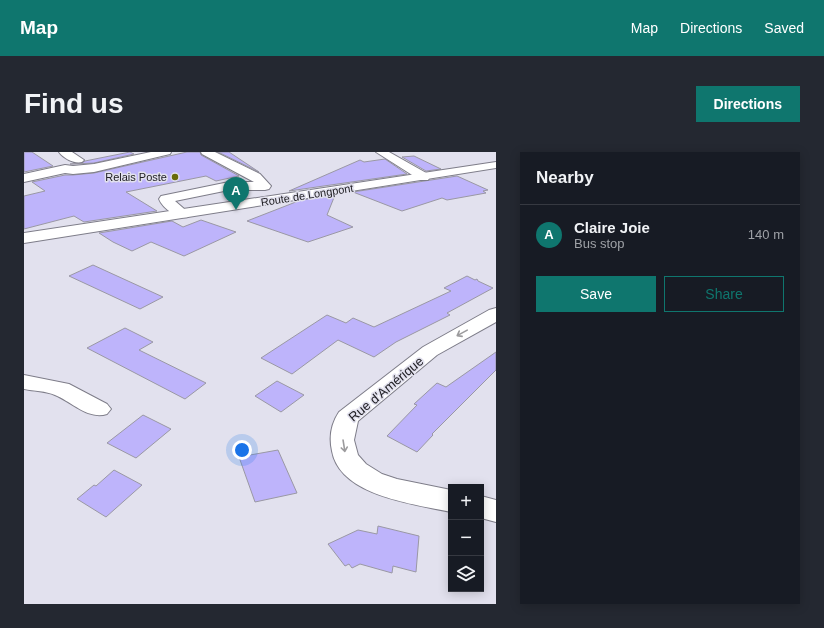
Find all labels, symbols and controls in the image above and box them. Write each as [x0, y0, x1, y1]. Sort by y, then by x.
text: Map [20, 17, 58, 38]
text: Map [631, 20, 658, 36]
text: Directions [680, 20, 742, 36]
text: Saved [764, 20, 804, 36]
button: Directions [696, 86, 800, 122]
text: Find us [24, 88, 124, 119]
text: Nearby [536, 168, 594, 187]
place label: Relais Poste [105, 171, 167, 183]
marker: Relais Poste [170, 172, 180, 182]
pin: A [223, 177, 249, 210]
street label: Route de Longpont [260, 182, 354, 208]
text: Claire Joie [574, 219, 650, 236]
text: A [544, 227, 554, 242]
text: 140 m [748, 227, 784, 242]
text: Bus stop [574, 236, 625, 251]
button: Save [536, 276, 656, 312]
button: Share [664, 276, 784, 312]
one-way arrow [456, 330, 468, 338]
street label: Rue d'Amérique [346, 353, 426, 425]
one-way arrow [340, 439, 348, 452]
your location [232, 440, 252, 460]
map controls [448, 484, 484, 592]
button: + [448, 484, 484, 520]
button: − [448, 520, 484, 556]
button: layers [448, 556, 484, 592]

